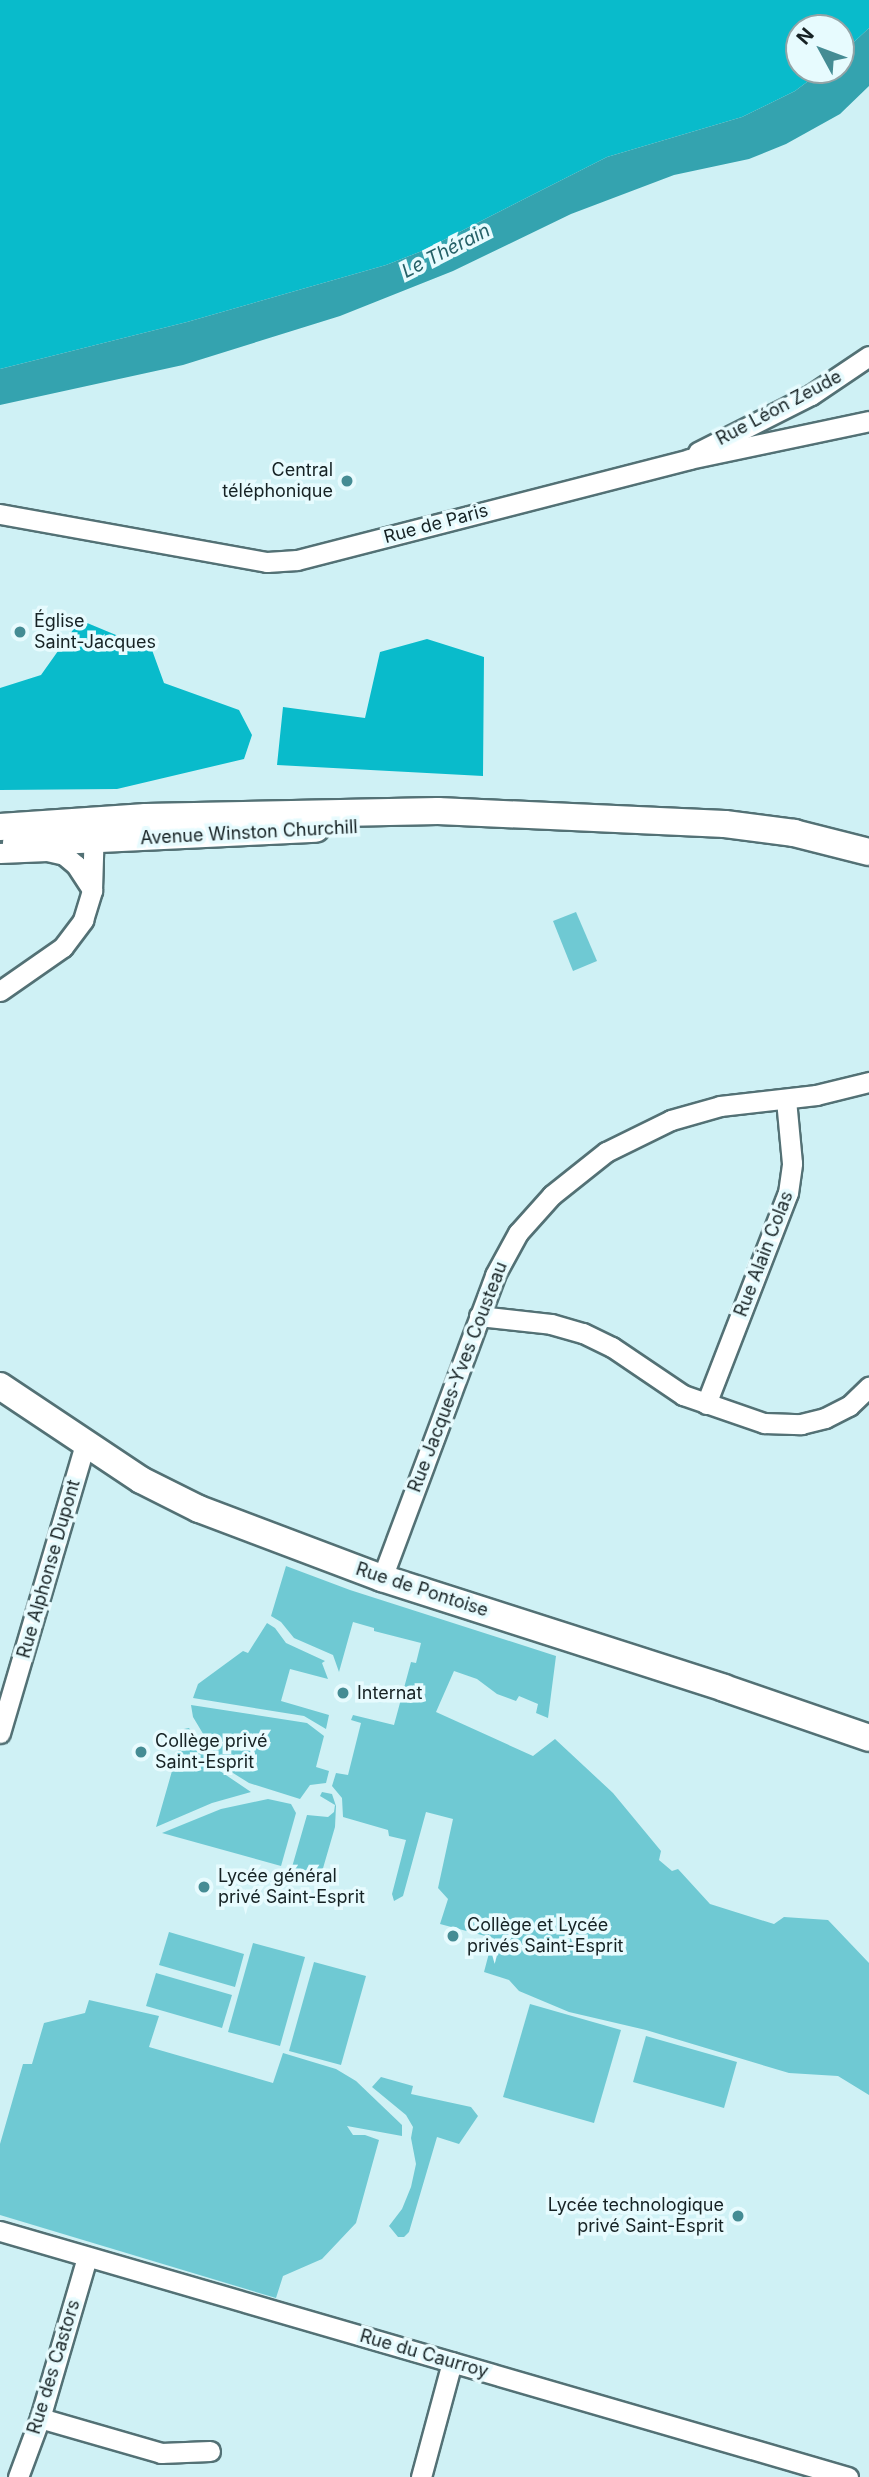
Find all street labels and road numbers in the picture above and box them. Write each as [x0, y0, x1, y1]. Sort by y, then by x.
street label: Rue Léon Zeude [713, 366, 845, 450]
street label: Rue de Paris [382, 500, 490, 548]
street label: Avenue Winston Churchill [140, 817, 358, 849]
street label: Rue Alain Colas [730, 1188, 798, 1320]
street label: Rue Jacques-Yves Cousteau [404, 1259, 512, 1495]
street label: Rue Alphonse Dupont [13, 1477, 85, 1661]
street label: Rue de Pontoise [353, 1558, 491, 1622]
street label: Rue des Castors [23, 2297, 85, 2437]
street label: Rue du Caurroy [357, 2325, 491, 2383]

